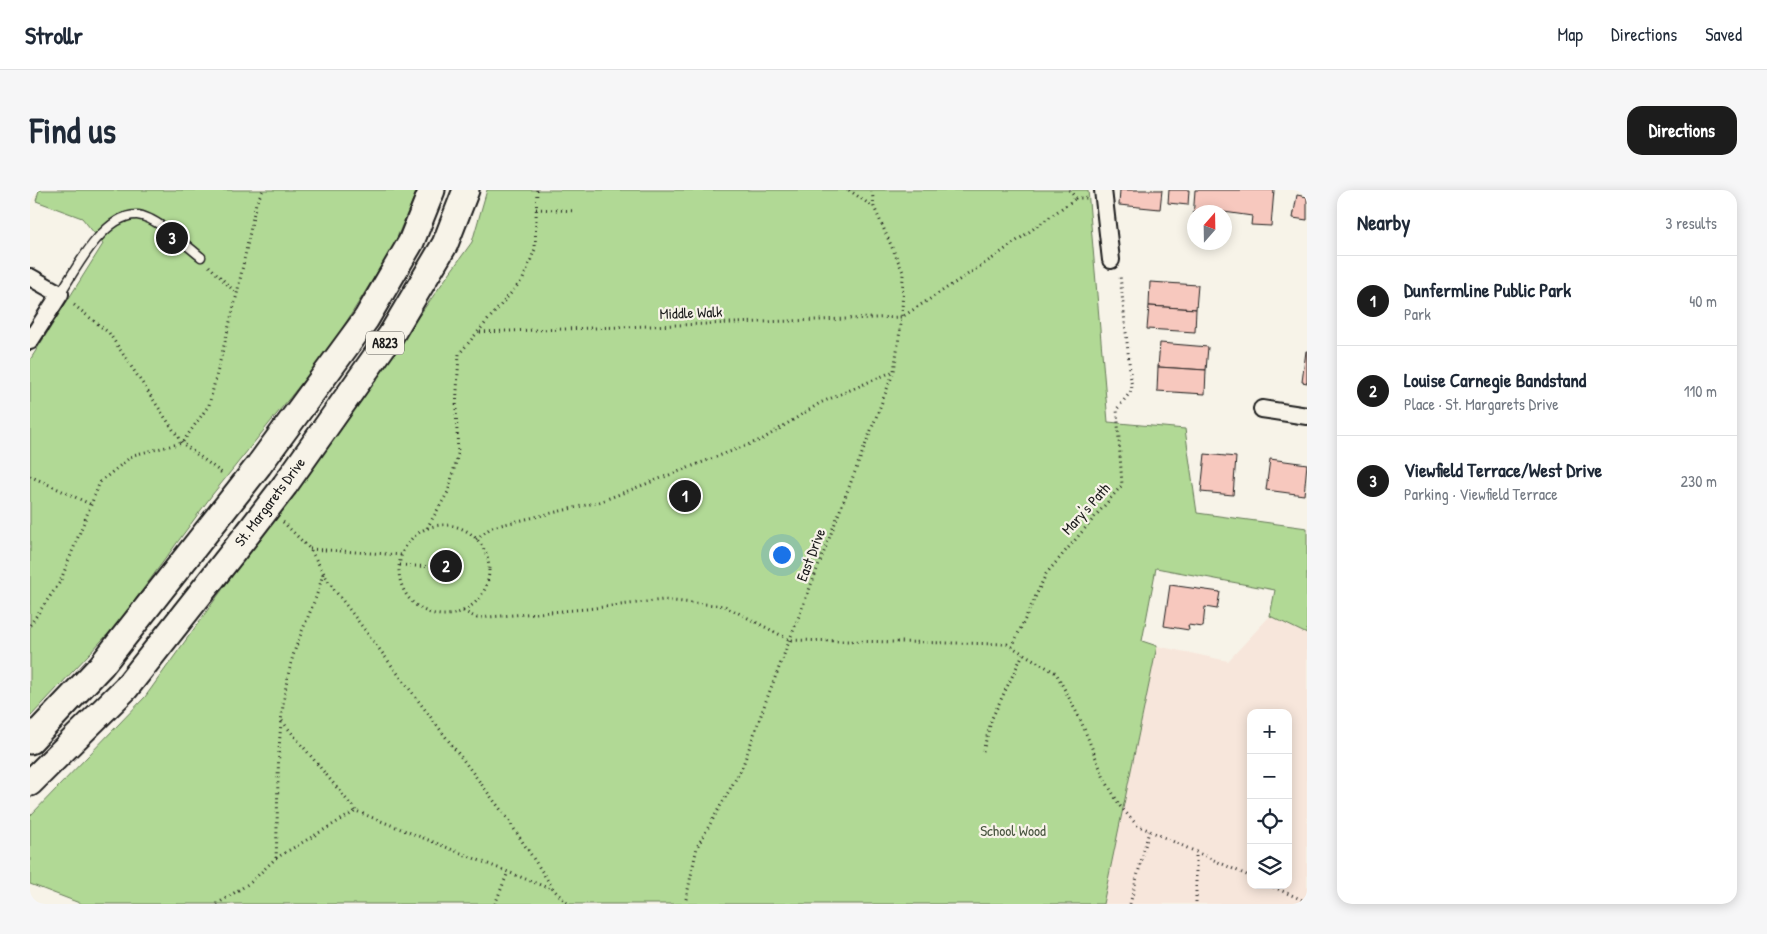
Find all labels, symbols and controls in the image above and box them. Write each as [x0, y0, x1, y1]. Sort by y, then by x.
text: Strollr [25, 19, 83, 51]
text: Map [1558, 22, 1583, 47]
text: Directions [1611, 22, 1677, 47]
text: Saved [1705, 22, 1742, 47]
button: Directions [1627, 106, 1737, 155]
text: Find us [30, 107, 116, 154]
north arrow [1187, 205, 1232, 250]
text: Nearby [1357, 208, 1410, 237]
text: 3 results [1665, 212, 1717, 234]
pin: 3 [156, 219, 188, 257]
text: Dunfermline Public Park [1404, 277, 1571, 303]
text: 1 [1370, 290, 1376, 312]
text: 40 m [1689, 290, 1717, 312]
street label: Middle Walk [659, 301, 723, 324]
text: Park [1404, 303, 1431, 325]
road number: A823 [366, 332, 404, 354]
text: Louise Carnegie Bandstand [1404, 367, 1586, 393]
text: 2 [1369, 380, 1377, 402]
text: 110 m [1684, 380, 1717, 402]
text: Place · St. Margarets Drive [1404, 393, 1559, 415]
street label: St. Margarets Drive [229, 453, 310, 550]
text: Viewfield Terrace/West Drive [1404, 457, 1602, 483]
text: 3 [1369, 470, 1377, 492]
text: 230 m [1681, 470, 1717, 492]
pin: 1 [669, 477, 701, 515]
street label: Mary's Path [1057, 478, 1115, 539]
text: Parking · Viewfield Terrace [1404, 483, 1558, 505]
street label: East Drive [791, 525, 830, 584]
your location [769, 542, 795, 568]
pin: 2 [430, 547, 462, 585]
map controls [1247, 709, 1292, 889]
button: + [1247, 709, 1292, 754]
button: − [1247, 754, 1292, 799]
button: locate [1247, 799, 1292, 844]
park label: School Wood [980, 820, 1046, 841]
button: layers [1247, 844, 1292, 889]

